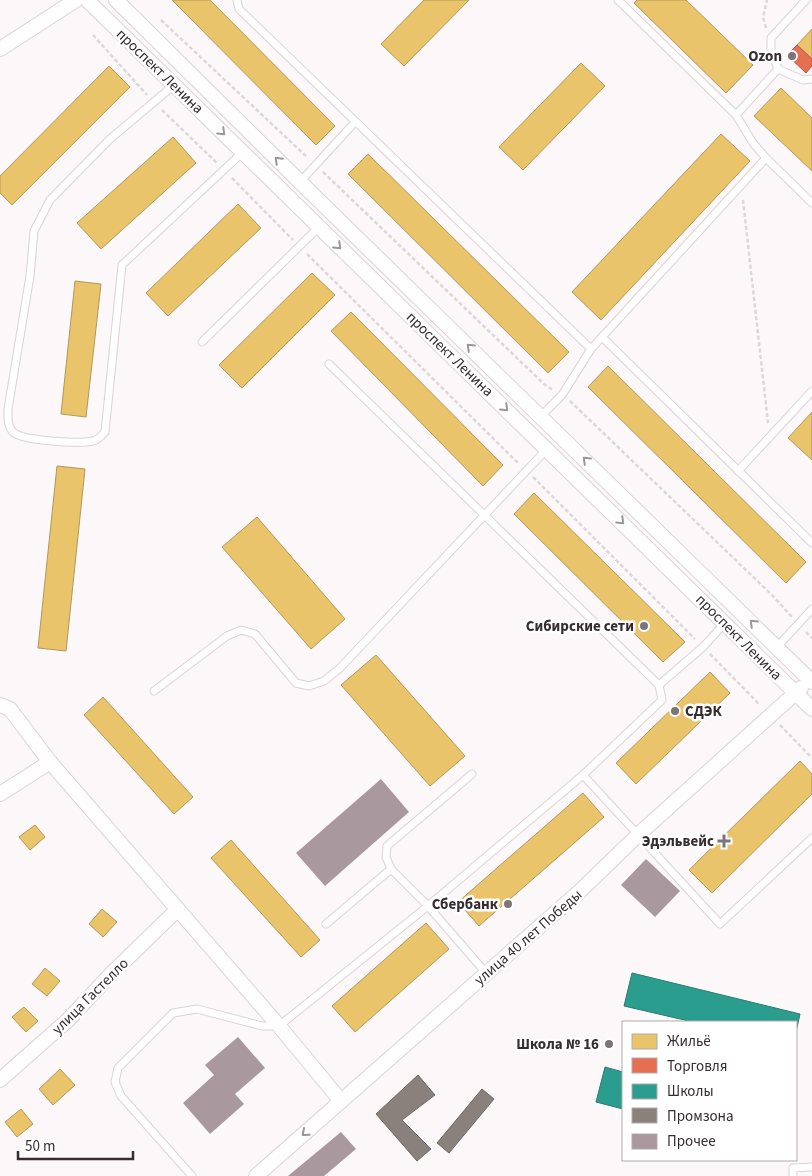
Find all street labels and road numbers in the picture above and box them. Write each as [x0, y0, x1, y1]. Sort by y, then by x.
street label: проспект Ленина [111, 24, 208, 119]
street label: проспект Ленина [401, 307, 498, 402]
street label: проспект Ленина [691, 590, 786, 685]
street label: улица 40 лет Победы [470, 885, 587, 990]
street label: улица Гастелло [47, 953, 133, 1039]

